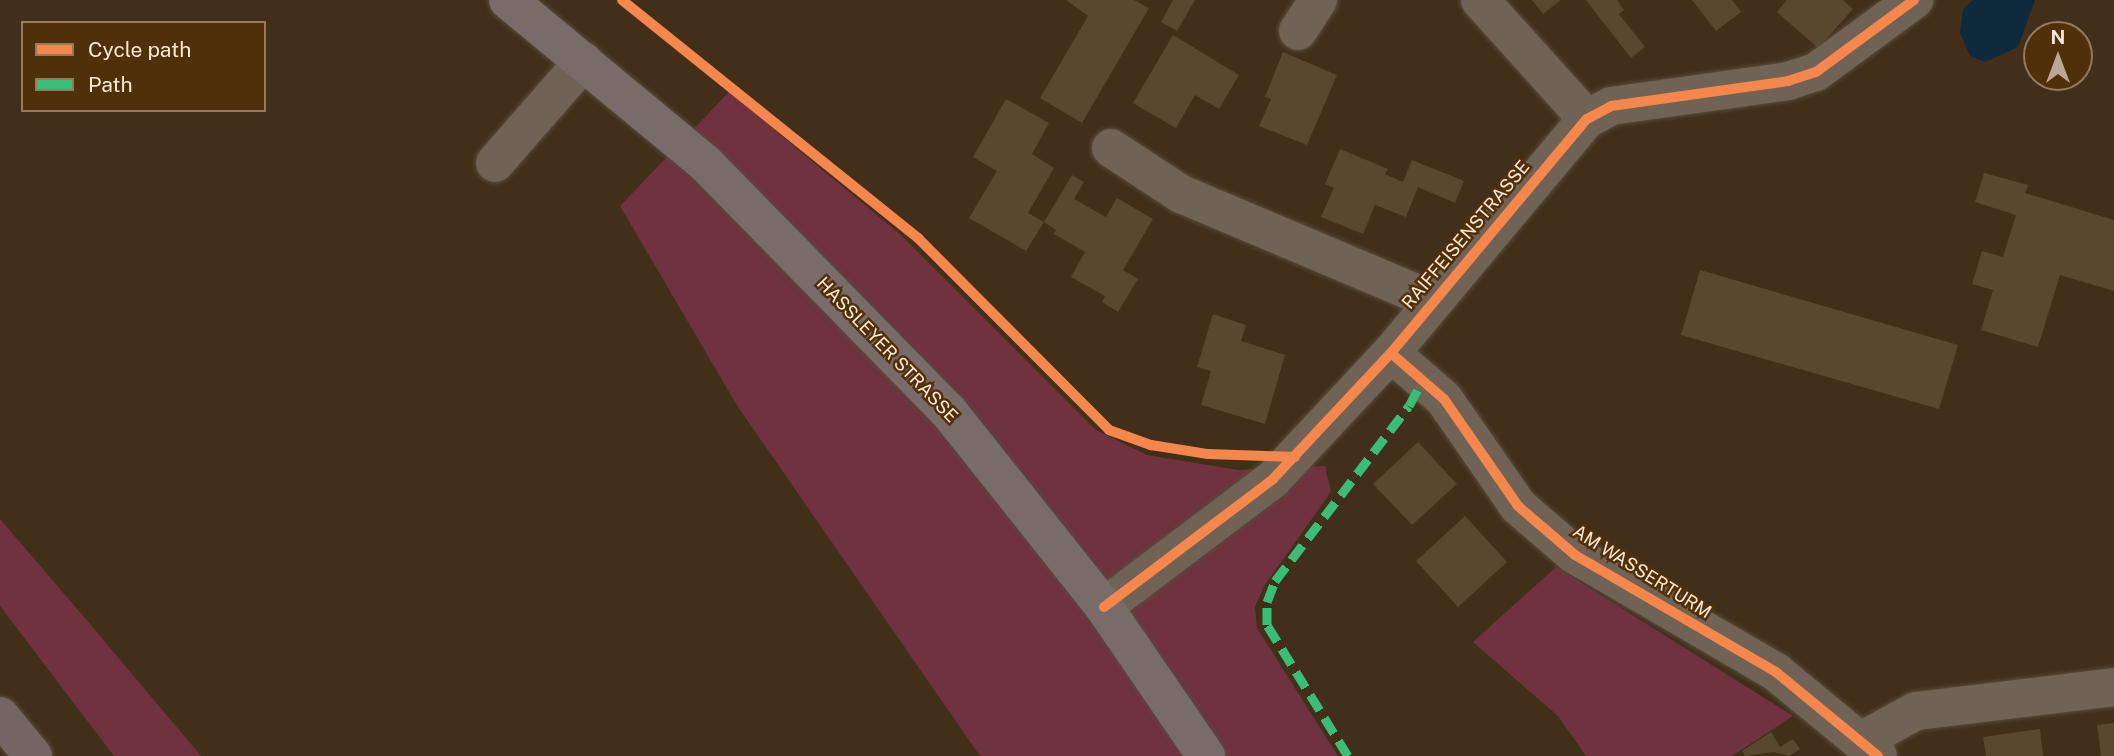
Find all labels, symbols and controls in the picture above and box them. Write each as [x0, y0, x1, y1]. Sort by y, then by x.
legend [21, 21, 266, 112]
north arrow [2023, 21, 2093, 91]
text: N [2051, 26, 2065, 48]
text: Cycle path [88, 37, 191, 62]
text: Path [88, 72, 133, 97]
street label: RAIFFEISENSTRASSE [1398, 156, 1534, 314]
street label: HASSLEYER STRASSE [812, 273, 962, 427]
street label: AM WASSERTURM [1569, 521, 1715, 623]

